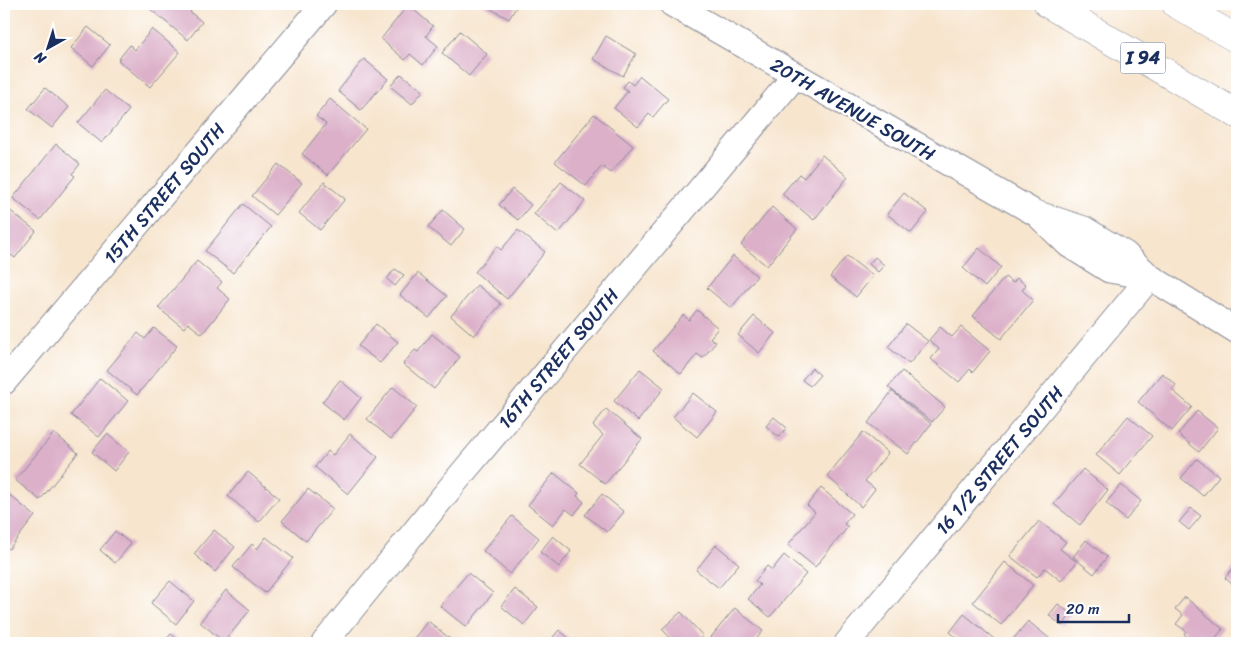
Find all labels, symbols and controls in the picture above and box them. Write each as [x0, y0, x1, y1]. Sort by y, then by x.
north arrow [22, 22, 72, 72]
road number: I 94 [1120, 42, 1166, 74]
text: N [28, 45, 53, 71]
street label: 20TH AVENUE SOUTH [764, 49, 942, 171]
street label: 15TH STREET SOUTH [95, 115, 234, 272]
street label: 16TH STREET SOUTH [489, 280, 628, 436]
street label: 16 1/2 STREET SOUTH [927, 378, 1072, 543]
scale bar [1058, 592, 1130, 624]
text: 20 m [1066, 596, 1100, 622]

